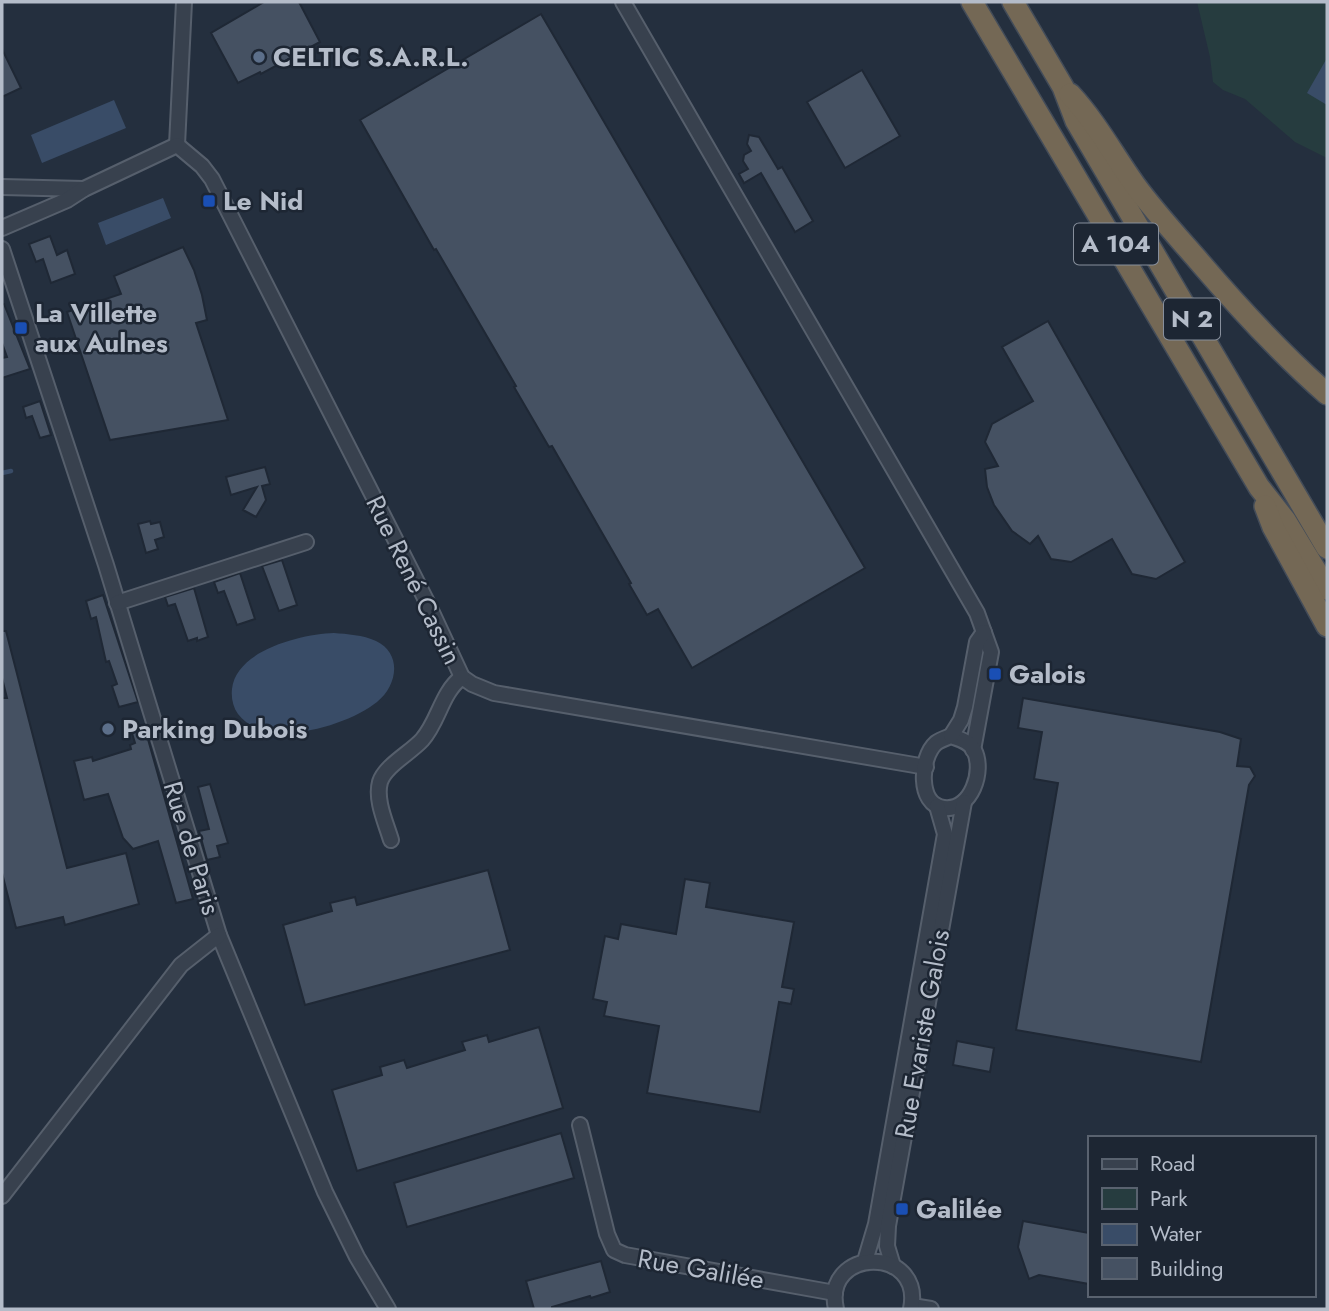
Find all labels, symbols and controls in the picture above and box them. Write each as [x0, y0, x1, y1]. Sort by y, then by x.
place label: CELTIC S.A.R.L. [273, 38, 469, 76]
marker: CELTIC S.A.R.L. [251, 49, 267, 65]
place label: Le Nid [223, 182, 303, 220]
marker: Le Nid [201, 193, 217, 209]
road number: A 104 [1074, 224, 1158, 264]
place label: La Villette aux Aulnes [35, 294, 168, 362]
road number: N 2 [1164, 298, 1220, 340]
marker: La Villette aux Aulnes [13, 320, 29, 336]
street label: Rue René Cassin [357, 489, 471, 671]
place label: Galois [1009, 655, 1086, 693]
marker: Galois [987, 666, 1003, 682]
place label: Parking Dubois [122, 710, 307, 748]
marker: Parking Dubois [100, 721, 116, 737]
street label: Rue de Paris [154, 777, 230, 919]
street label: Rue Evariste Galois [885, 927, 959, 1141]
legend [1088, 1136, 1315, 1297]
text: Road [1150, 1149, 1195, 1179]
text: Park [1150, 1184, 1188, 1214]
place label: Galilée [916, 1190, 1002, 1228]
marker: Galilée [894, 1201, 910, 1217]
text: Water [1150, 1219, 1203, 1249]
street label: Rue Galilée [635, 1239, 767, 1299]
text: Building [1150, 1254, 1223, 1284]

